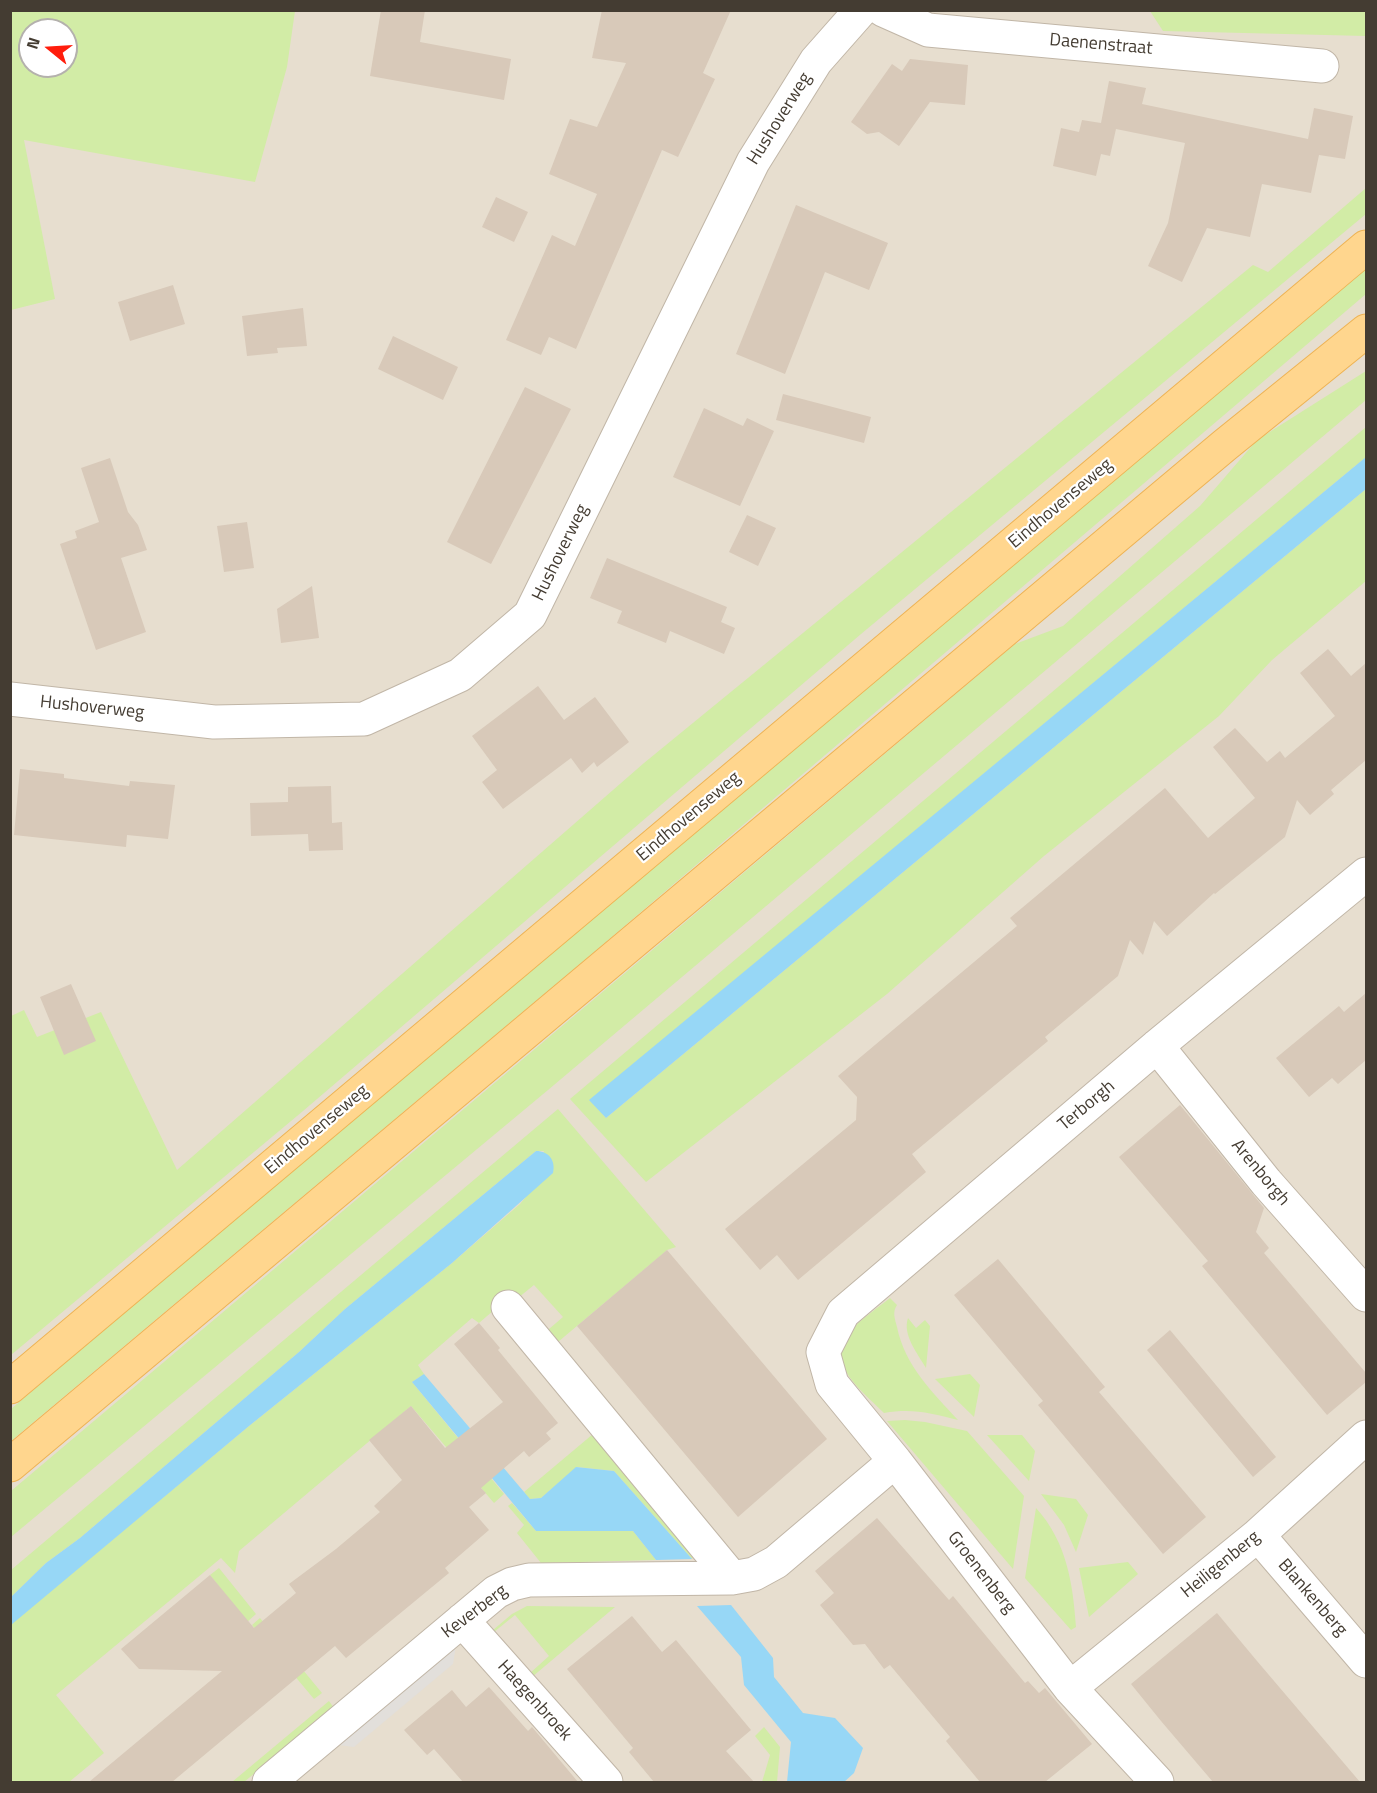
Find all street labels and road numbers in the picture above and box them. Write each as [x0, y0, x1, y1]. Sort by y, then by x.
street label: Daenenstraat [1049, 30, 1153, 60]
street label: Hushoverweg [743, 69, 817, 169]
street label: Eindhovenseweg [1005, 454, 1117, 554]
street label: Hushoverweg [528, 501, 594, 605]
street label: Hushoverweg [39, 692, 145, 724]
street label: Eindhovenseweg [633, 767, 745, 867]
street label: Terborgh [1054, 1076, 1120, 1136]
street label: Eindhovenseweg [261, 1080, 373, 1180]
street label: Arenborgh [1226, 1136, 1294, 1210]
street label: Heiligenberg [1177, 1527, 1265, 1603]
street label: Groenenberg [942, 1528, 1020, 1618]
street label: Blankenberg [1273, 1555, 1351, 1641]
street label: Keverberg [438, 1580, 512, 1644]
street label: Haegenbroek [492, 1656, 576, 1746]

